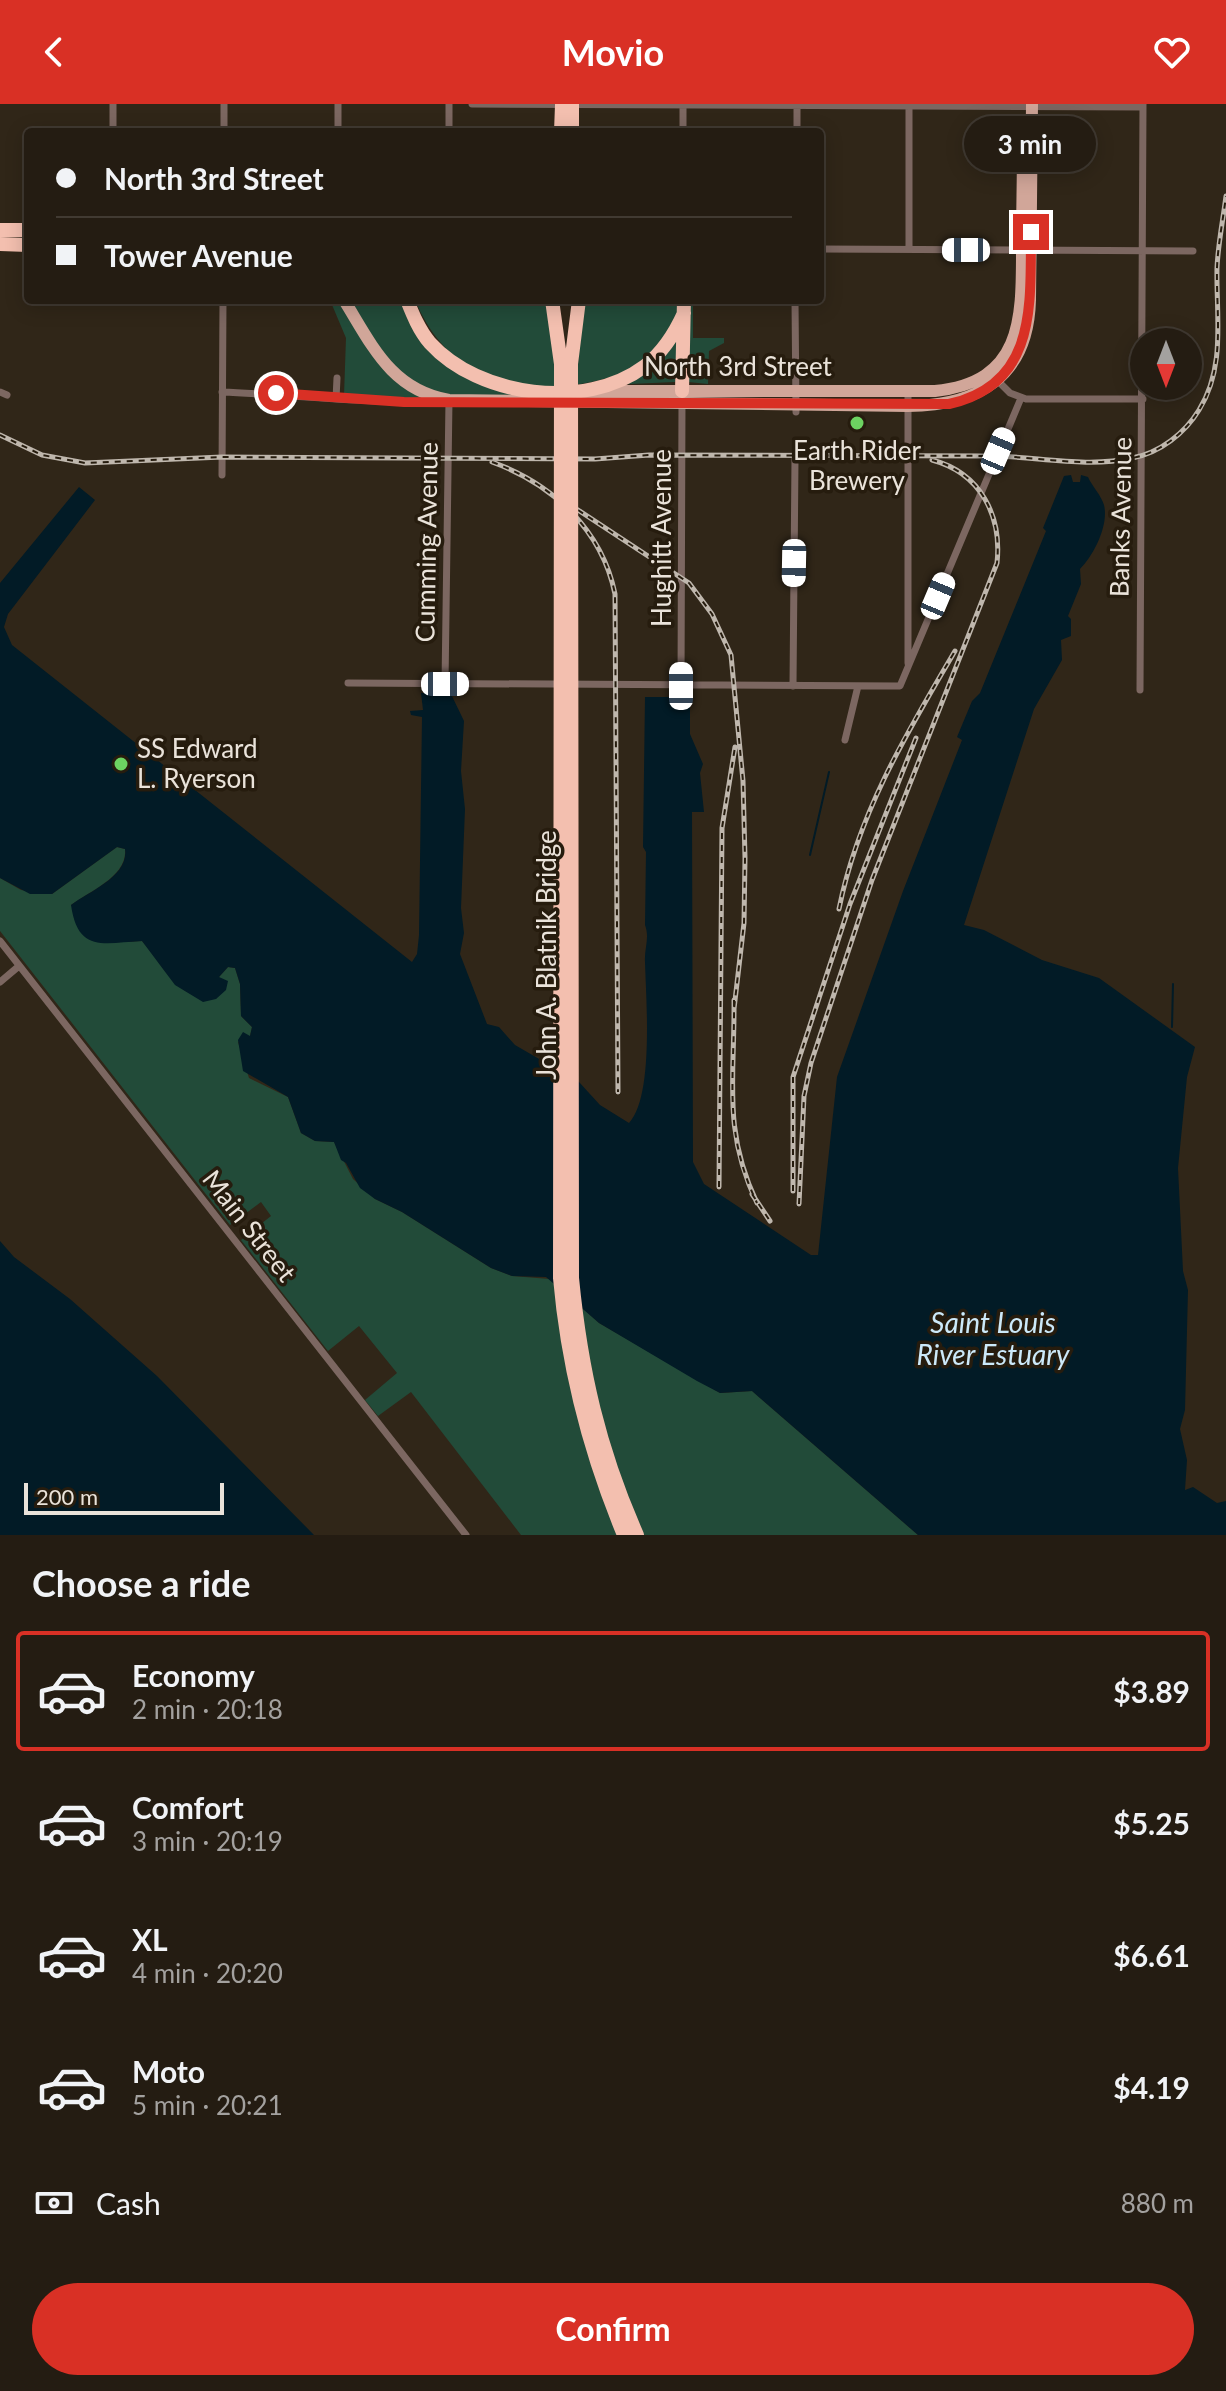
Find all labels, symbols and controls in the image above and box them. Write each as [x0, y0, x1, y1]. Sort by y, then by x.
icon: back [32, 30, 76, 74]
text: Movio [562, 30, 664, 74]
icon: heart [1150, 30, 1194, 74]
callout: 3 min [965, 116, 1097, 172]
text: 3 min [998, 128, 1062, 160]
text: North 3rd Street [104, 160, 324, 196]
route end [1013, 214, 1049, 250]
text: Tower Avenue [104, 237, 293, 273]
car [942, 238, 990, 262]
north arrow [1130, 328, 1202, 400]
map controls [1130, 328, 1202, 400]
street label: North 3rd Street [644, 350, 833, 382]
route start [258, 375, 294, 411]
marker: Earth Rider Brewery [848, 414, 866, 432]
car [978, 424, 1018, 478]
place label: Earth Rider Brewery [793, 434, 921, 496]
street label: Banks Avenue [1103, 437, 1137, 597]
street label: Cumming Avenue [408, 441, 444, 643]
street label: Hughitt Avenue [645, 449, 677, 627]
car [782, 539, 806, 587]
car [918, 569, 958, 623]
car [669, 662, 693, 710]
car [421, 672, 469, 696]
place label: SS Edward L. Ryerson [137, 732, 258, 794]
marker: SS Edward L. Ryerson [112, 755, 130, 773]
street label: John A. Blatnik Bridge [530, 830, 562, 1080]
street label: Main Street [196, 1163, 304, 1288]
water label: Saint Louis River Estuary [917, 1305, 1070, 1371]
scale bar [24, 1479, 224, 1515]
text: 200 m [36, 1483, 98, 1510]
text: Choose a ride [32, 1561, 251, 1605]
icon: car [36, 1655, 108, 1727]
text: Economy [132, 1657, 255, 1693]
text: $3.89 [1113, 1673, 1190, 1709]
text: 2 min · 20:18 [132, 1693, 283, 1725]
icon: car [36, 1787, 108, 1859]
text: Comfort [132, 1789, 244, 1825]
text: $5.25 [1113, 1805, 1190, 1841]
text: 3 min · 20:19 [132, 1825, 283, 1857]
icon: car [36, 1919, 108, 1991]
text: XL [132, 1921, 168, 1957]
text: $6.61 [1113, 1937, 1190, 1973]
text: 4 min · 20:20 [132, 1957, 283, 1989]
icon: car [36, 2051, 108, 2123]
text: Moto [132, 2053, 205, 2089]
text: $4.19 [1113, 2069, 1190, 2105]
text: 5 min · 20:21 [132, 2089, 283, 2121]
icon: cash [32, 2181, 76, 2225]
text: Cash [96, 2185, 161, 2221]
text: 880 m [1121, 2187, 1194, 2219]
button: Confirm [32, 2283, 1194, 2375]

